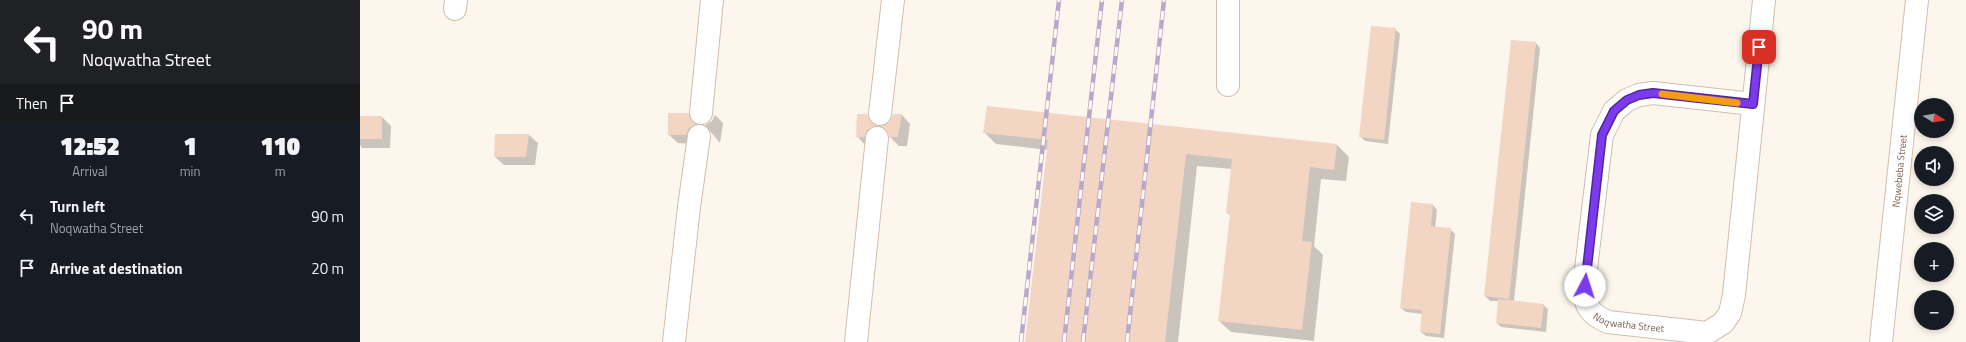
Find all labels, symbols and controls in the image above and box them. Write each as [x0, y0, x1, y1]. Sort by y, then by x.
text: 90 m [82, 7, 143, 50]
icon: left [16, 16, 68, 68]
pin [1742, 30, 1776, 64]
icon: arrive [1748, 36, 1770, 58]
text: Noqwatha Street [82, 46, 211, 73]
text: Then [16, 92, 48, 115]
icon: arrive [56, 92, 78, 114]
north arrow [1914, 98, 1954, 138]
map controls [1914, 98, 1954, 330]
text: 12:52 [60, 128, 120, 164]
text: 1 [183, 128, 197, 164]
text: 110 [260, 128, 300, 164]
street label: Nqwebeba Street [1888, 133, 1910, 208]
button: sound [1914, 146, 1954, 186]
text: Arrival [72, 161, 107, 181]
text: min [180, 161, 200, 181]
text: m [275, 161, 286, 181]
button: layers [1914, 194, 1954, 234]
text: Turn left [50, 195, 105, 218]
icon: left [16, 205, 38, 227]
text: 90 m [311, 205, 344, 228]
text: Noqwatha Street [50, 218, 143, 238]
button: + [1914, 242, 1954, 282]
icon: arrive [16, 257, 38, 279]
text: Arrive at destination [50, 257, 183, 280]
text: 20 m [311, 257, 344, 280]
position arrow [1564, 265, 1606, 307]
button: − [1914, 290, 1954, 330]
street label: Noqwatha Street [1590, 308, 1665, 336]

